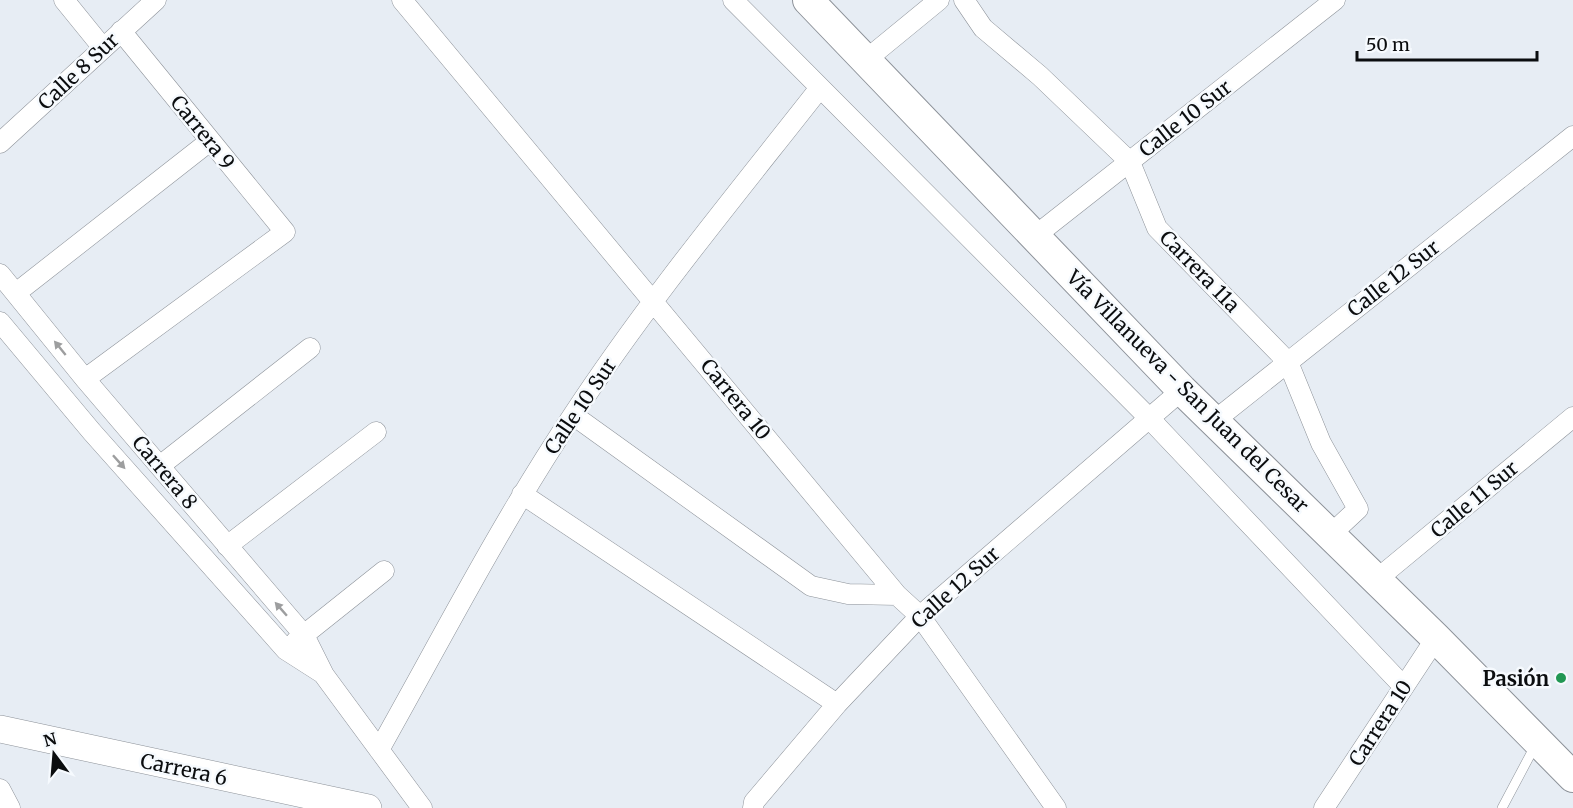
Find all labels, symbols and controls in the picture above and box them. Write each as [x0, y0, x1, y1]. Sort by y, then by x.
scale bar [1357, 24, 1537, 62]
street label: Calle 8 Sur [32, 27, 124, 115]
text: 50 m [1366, 33, 1410, 56]
street label: Calle 10 Sur [1134, 74, 1236, 162]
street label: Carrera 9 [165, 90, 241, 174]
street label: Carrera 11a [1155, 225, 1245, 317]
street label: Calle 12 Sur [1342, 234, 1444, 322]
street label: Vía Villanueva - San Juan del Cesar [1061, 264, 1314, 517]
one-way arrow [53, 340, 66, 356]
street label: Calle 10 Sur [539, 353, 621, 459]
street label: Carrera 10 [696, 353, 776, 445]
street label: Carrera 8 [127, 430, 203, 514]
one-way arrow [112, 455, 126, 470]
street label: Calle 11 Sur [1425, 455, 1523, 543]
street label: Calle 12 Sur [906, 541, 1004, 633]
one-way arrow [275, 602, 288, 617]
place label: Pasión [1483, 666, 1549, 691]
marker: Pasión [1554, 671, 1568, 685]
street label: Carrera 10 [1343, 675, 1417, 771]
north arrow [24, 724, 84, 784]
text: N [41, 728, 59, 751]
street label: Carrera 6 [138, 748, 230, 790]

